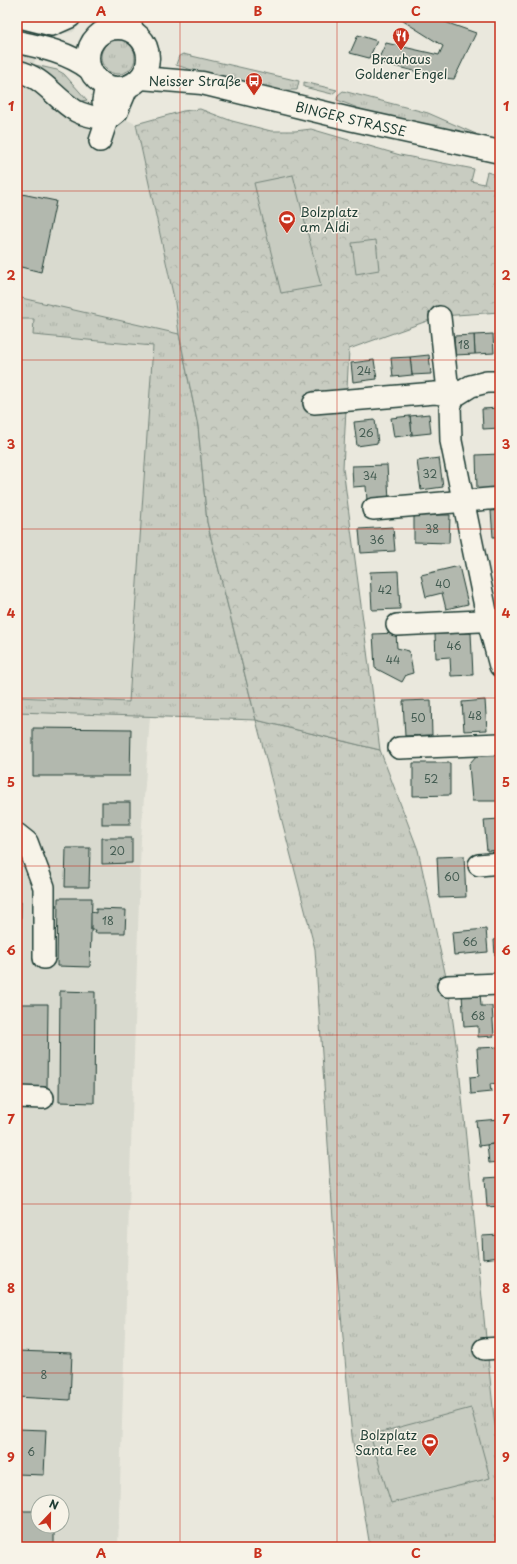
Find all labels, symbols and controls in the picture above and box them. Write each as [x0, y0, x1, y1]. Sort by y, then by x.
text: A [96, 1, 106, 20]
text: B [254, 1, 263, 20]
text: C [411, 1, 421, 20]
restaurant icon: Brauhaus Goldener Engel [391, 26, 411, 51]
place label: Brauhaus Goldener Engel [355, 49, 447, 83]
place label: Neisser Straße [149, 71, 241, 90]
bus stop icon: Neisser Straße [244, 71, 264, 96]
text: 1 [8, 96, 14, 115]
street label: BINGER STRASSE [294, 96, 409, 141]
text: 1 [503, 96, 509, 115]
place label: Bolzplatz am Aldi [300, 202, 358, 236]
sports icon: Bolzplatz am Aldi [277, 209, 297, 234]
text: 2 [6, 265, 16, 284]
text: 2 [501, 265, 511, 284]
house number: 18 [458, 336, 470, 353]
house number: 24 [357, 362, 371, 379]
house number: 26 [358, 424, 374, 441]
text: 3 [7, 434, 16, 453]
text: 3 [502, 434, 511, 453]
house number: 32 [423, 465, 438, 482]
house number: 34 [363, 467, 377, 484]
house number: 38 [425, 520, 439, 537]
house number: 36 [370, 531, 385, 548]
house number: 40 [435, 575, 451, 592]
house number: 42 [378, 581, 393, 598]
text: 4 [7, 603, 16, 622]
text: 4 [502, 603, 511, 622]
house number: 46 [447, 637, 462, 654]
house number: 44 [386, 651, 400, 668]
house number: 48 [468, 707, 482, 724]
house number: 50 [410, 709, 426, 726]
house number: 52 [424, 770, 438, 787]
text: 5 [7, 772, 15, 791]
text: 5 [502, 772, 510, 791]
house number: 20 [109, 842, 125, 859]
house number: 60 [444, 868, 460, 885]
house number: 18 [102, 912, 114, 929]
house number: 66 [462, 933, 478, 950]
text: 6 [6, 940, 16, 959]
text: 6 [501, 940, 511, 959]
house number: 68 [471, 1007, 485, 1024]
text: 7 [7, 1109, 15, 1128]
text: 7 [502, 1109, 510, 1128]
text: 8 [7, 1278, 15, 1297]
text: 8 [502, 1278, 510, 1297]
house number: 8 [41, 1366, 48, 1383]
place label: Bolzplatz Santa Fee [355, 1425, 417, 1459]
sports icon: Bolzplatz Santa Fee [420, 1432, 440, 1457]
house number: 6 [27, 1443, 35, 1460]
text: 9 [7, 1447, 15, 1466]
text: 9 [502, 1447, 510, 1466]
north arrow [30, 1494, 70, 1534]
text: N [47, 1495, 61, 1514]
text: A [96, 1543, 106, 1562]
text: B [254, 1543, 263, 1562]
text: C [411, 1543, 421, 1562]

